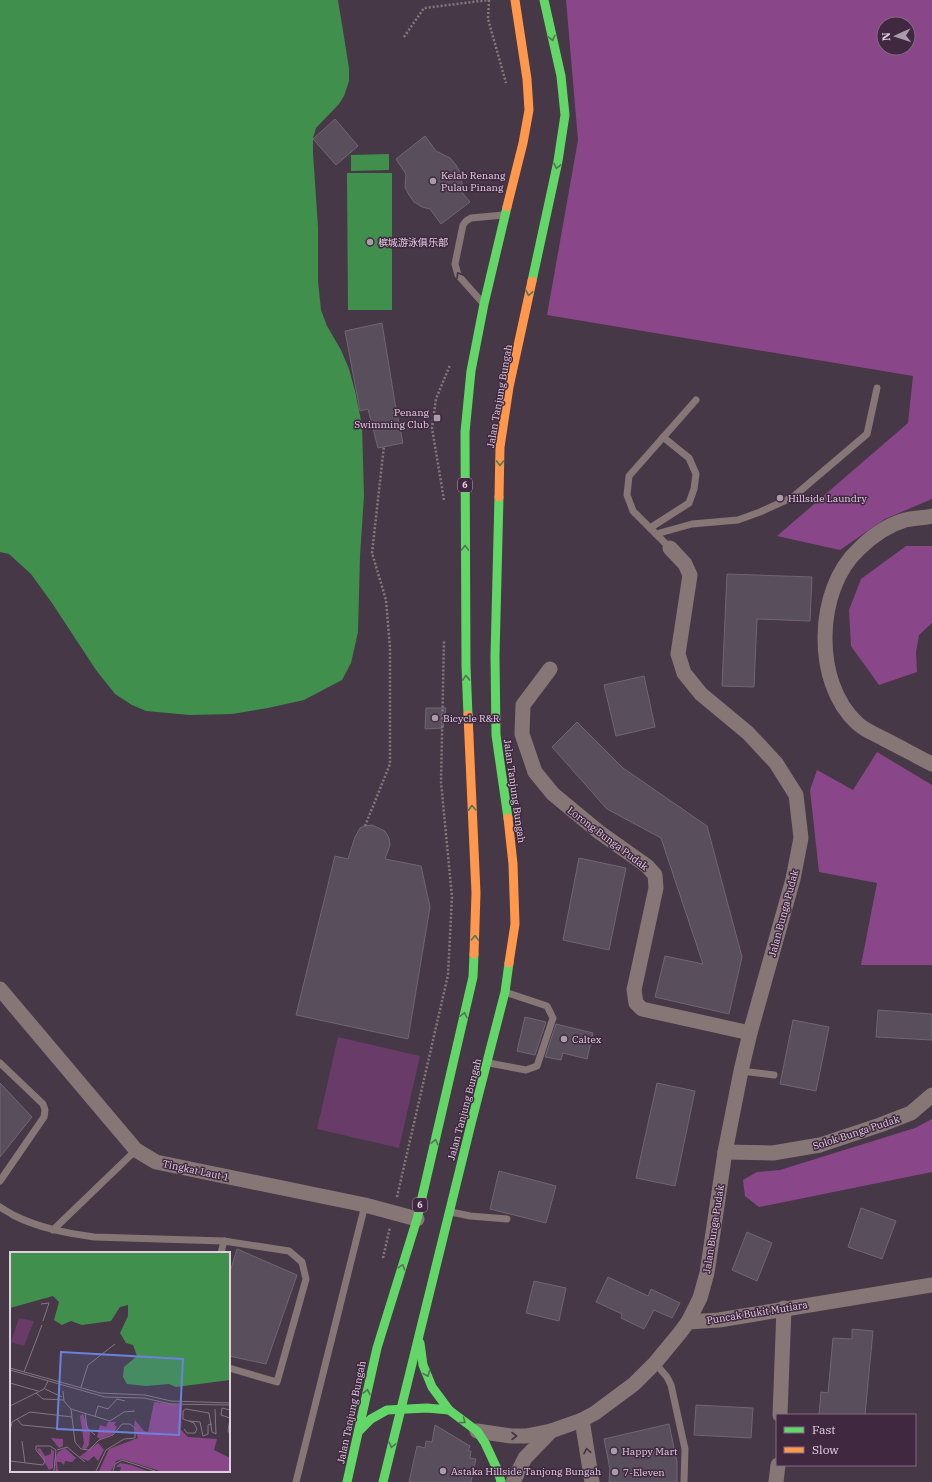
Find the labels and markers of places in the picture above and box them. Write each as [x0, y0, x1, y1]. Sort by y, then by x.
place label: Kelab Renang Pulau Pinang [441, 169, 506, 194]
marker: Kelab Renang Pulau Pinang [428, 176, 438, 186]
place label: 槟城游泳俱乐部 [378, 236, 448, 249]
marker: 槟城游泳俱乐部 [365, 237, 375, 247]
place label: Penang Swimming Club [354, 406, 430, 431]
marker: Penang Swimming Club [432, 413, 442, 423]
place label: Hillside Laundry [788, 492, 868, 505]
marker: Hillside Laundry [775, 493, 785, 503]
place label: Bicycle R&R [443, 712, 500, 725]
marker: Bicycle R&R [430, 713, 440, 723]
place label: Caltex [572, 1033, 602, 1046]
marker: Caltex [559, 1034, 569, 1044]
place label: Happy Mart [622, 1445, 678, 1458]
marker: Happy Mart [609, 1446, 619, 1456]
place label: Astaka Hillside Tanjong Bungah [451, 1465, 601, 1478]
marker: Astaka Hillside Tanjong Bungah [438, 1466, 448, 1476]
place label: 7-Eleven [623, 1466, 665, 1479]
marker: 7-Eleven [610, 1467, 620, 1477]

